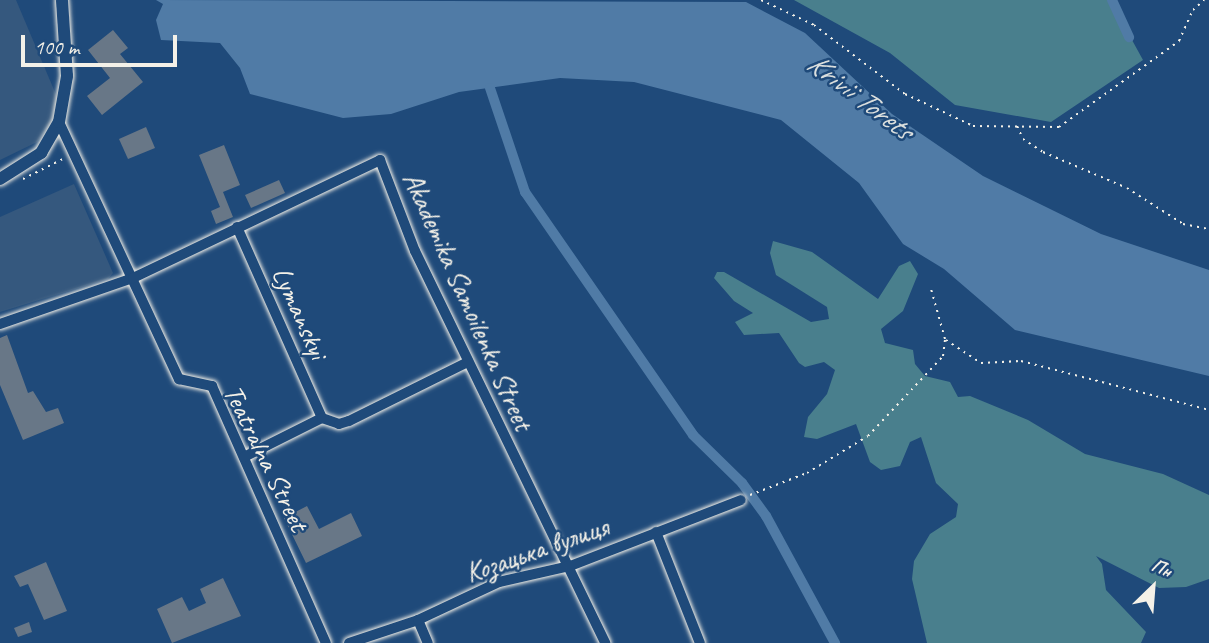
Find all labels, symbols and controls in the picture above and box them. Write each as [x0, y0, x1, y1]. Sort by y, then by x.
scale bar [24, 21, 180, 65]
text: 100 m [34, 34, 79, 60]
water label: Krivii Torets [800, 45, 920, 147]
street label: Akademika Samoilenka Street [396, 167, 540, 435]
street label: Lymanskyi [265, 262, 335, 364]
street label: Teatralna Street [216, 379, 316, 537]
street label: Козацька вулиця [461, 510, 613, 590]
north arrow [1118, 552, 1188, 622]
text: Пн [1148, 553, 1176, 583]

